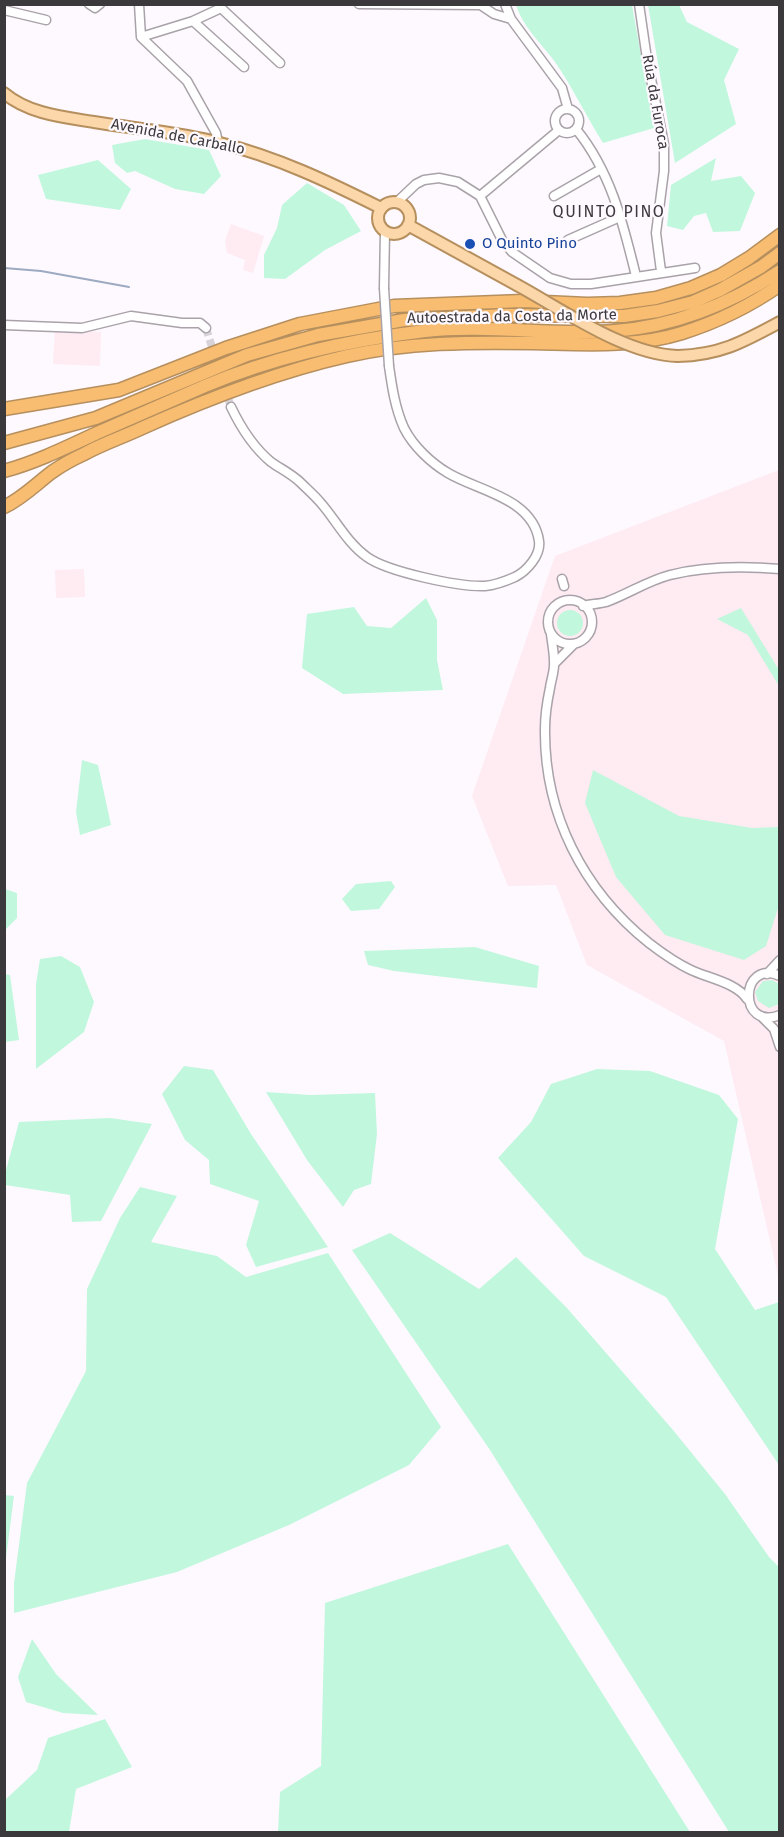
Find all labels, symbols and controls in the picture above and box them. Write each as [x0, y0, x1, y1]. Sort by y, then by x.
street label: Rúa da Furoca [638, 53, 672, 151]
street label: Avenida de Carballo [110, 115, 246, 159]
district label: QUINTO PINO [553, 203, 665, 223]
place label: O Quinto Pino [482, 235, 577, 253]
marker: O Quinto Pino [463, 237, 477, 251]
street label: Autoestrada da Costa da Morte [407, 306, 617, 328]

